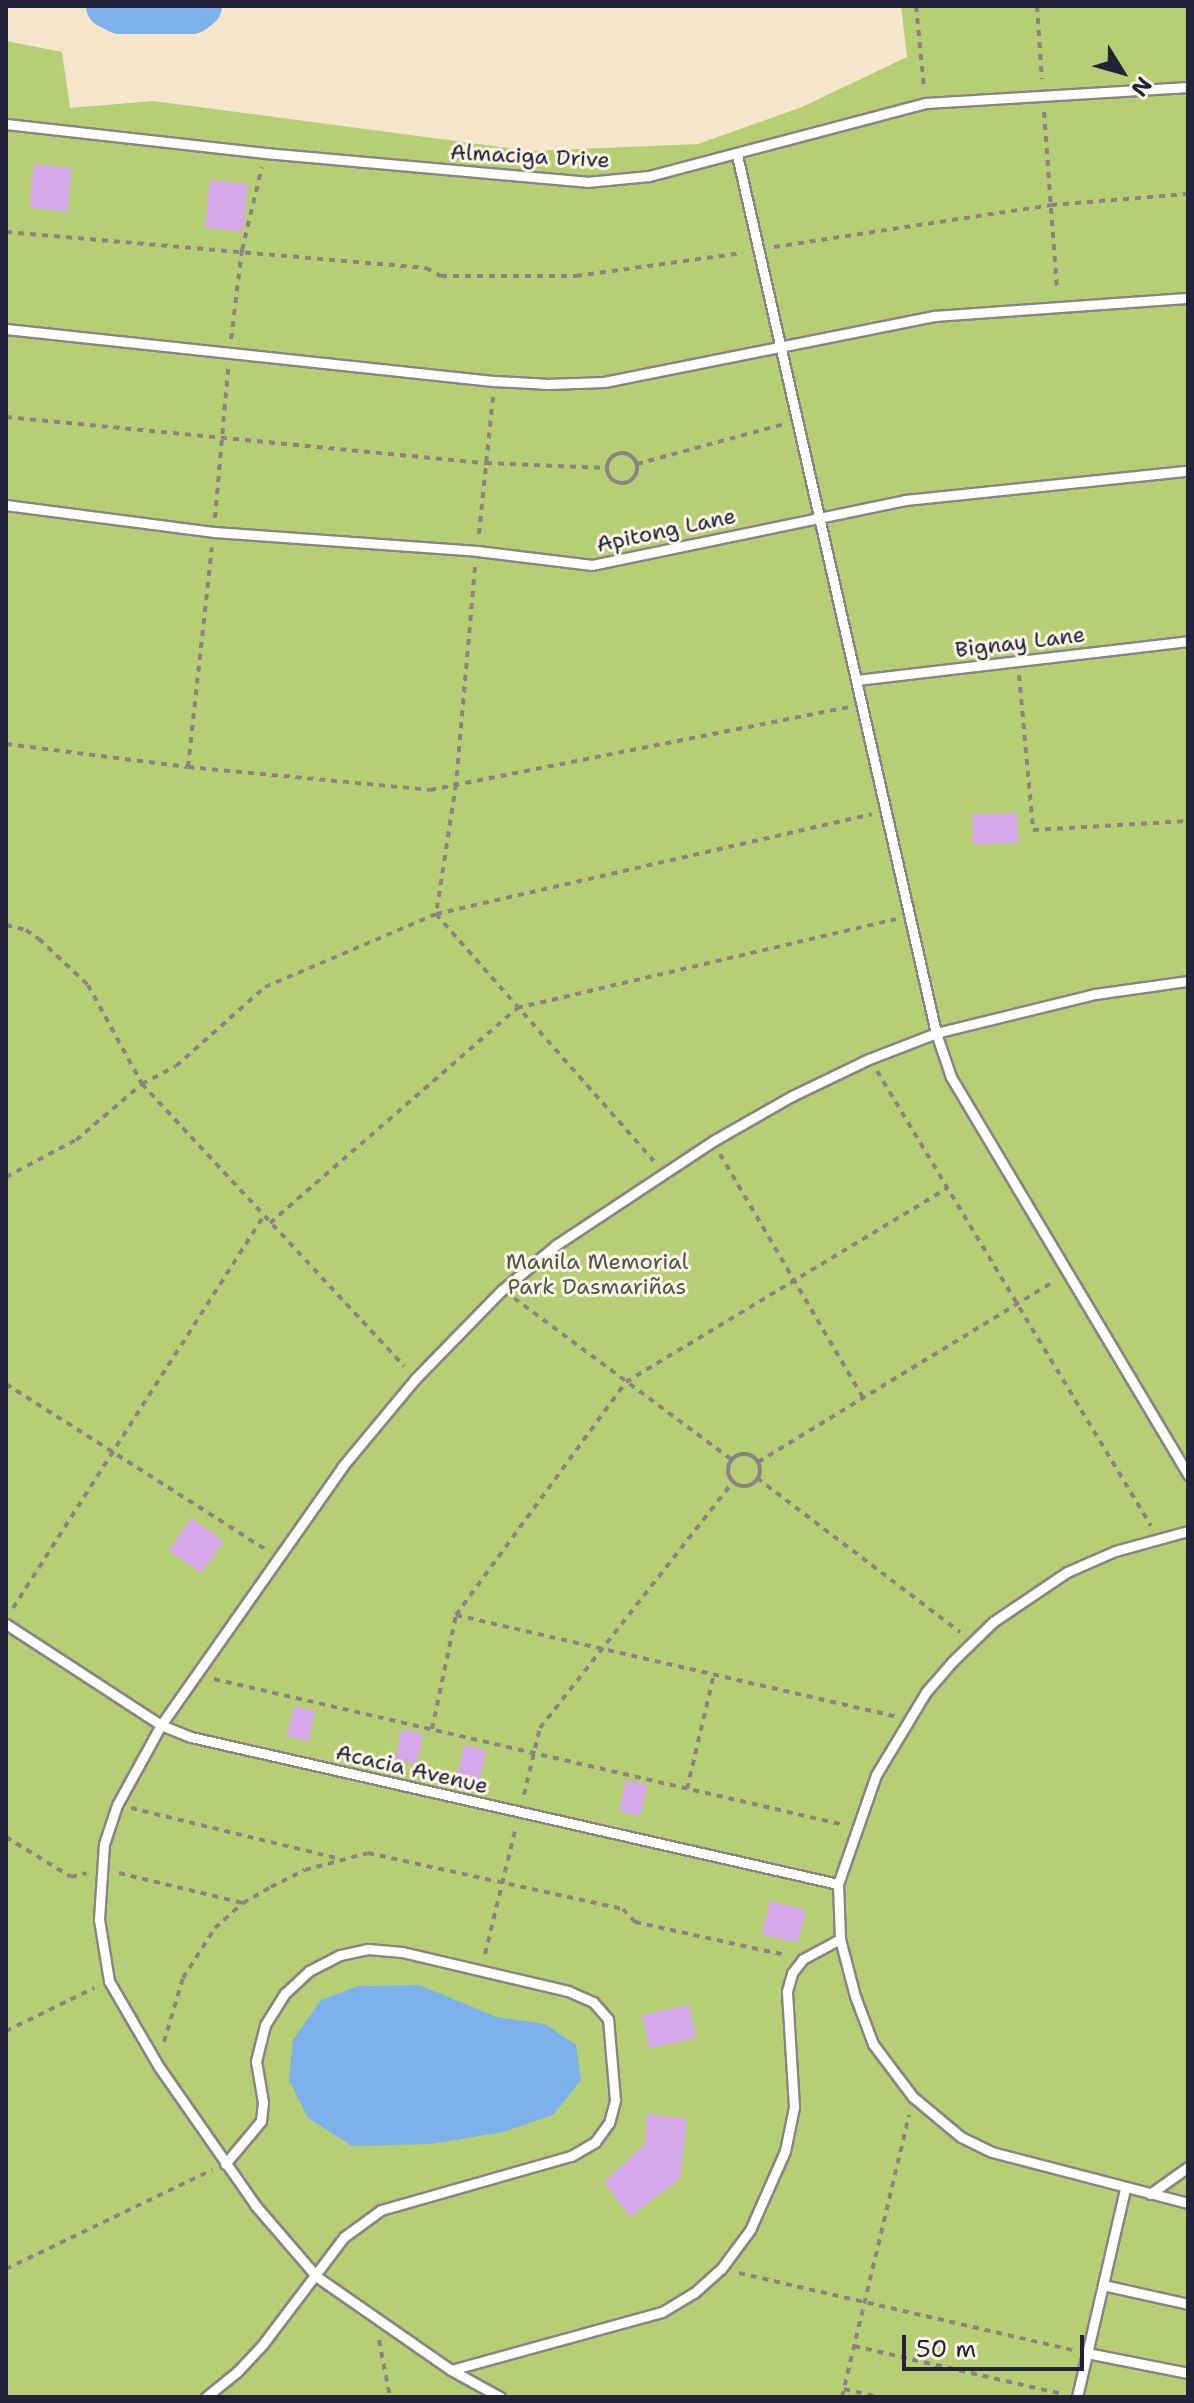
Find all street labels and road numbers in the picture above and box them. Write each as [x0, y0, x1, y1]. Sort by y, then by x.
street label: Almaciga Drive [449, 139, 611, 173]
street label: Apitong Lane [594, 502, 738, 558]
street label: Bignay Lane [954, 621, 1086, 663]
street label: Acacia Avenue [333, 1739, 491, 1799]

